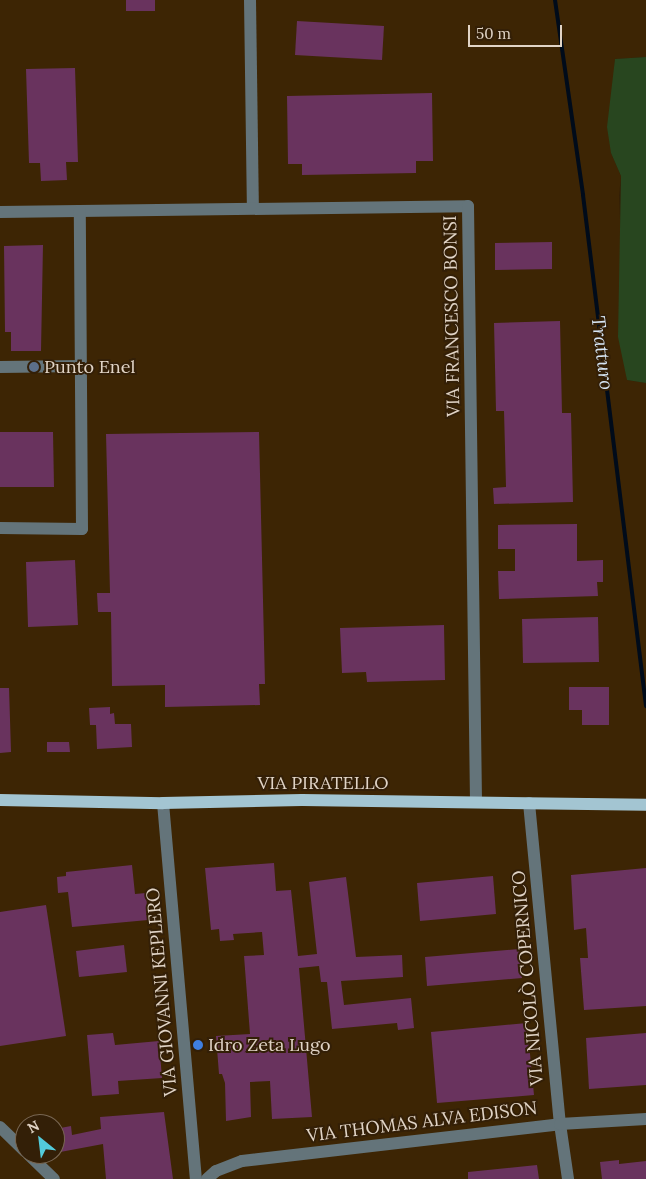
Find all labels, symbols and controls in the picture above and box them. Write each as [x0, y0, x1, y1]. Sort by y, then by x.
scale bar [471, 15, 565, 47]
text: 50 m [476, 24, 511, 43]
street label: VIA FRANCESCO BONSI [439, 215, 465, 417]
water label: Tratturo [586, 315, 618, 391]
place label: Punto Enel [44, 356, 135, 378]
marker: Punto Enel [28, 361, 40, 373]
street label: VIA PIRATELLO [257, 772, 389, 794]
street label: VIA NICOLÒ COPERNICO [508, 870, 548, 1086]
street label: VIA GIOVANNI KEPLERO [142, 887, 182, 1097]
place label: Idro Zeta Lugo [208, 1034, 330, 1056]
marker: Idro Zeta Lugo [192, 1039, 204, 1051]
street label: VIA THOMAS ALVA EDISON [306, 1097, 538, 1147]
north arrow [15, 1114, 65, 1164]
text: N [24, 1116, 42, 1137]

